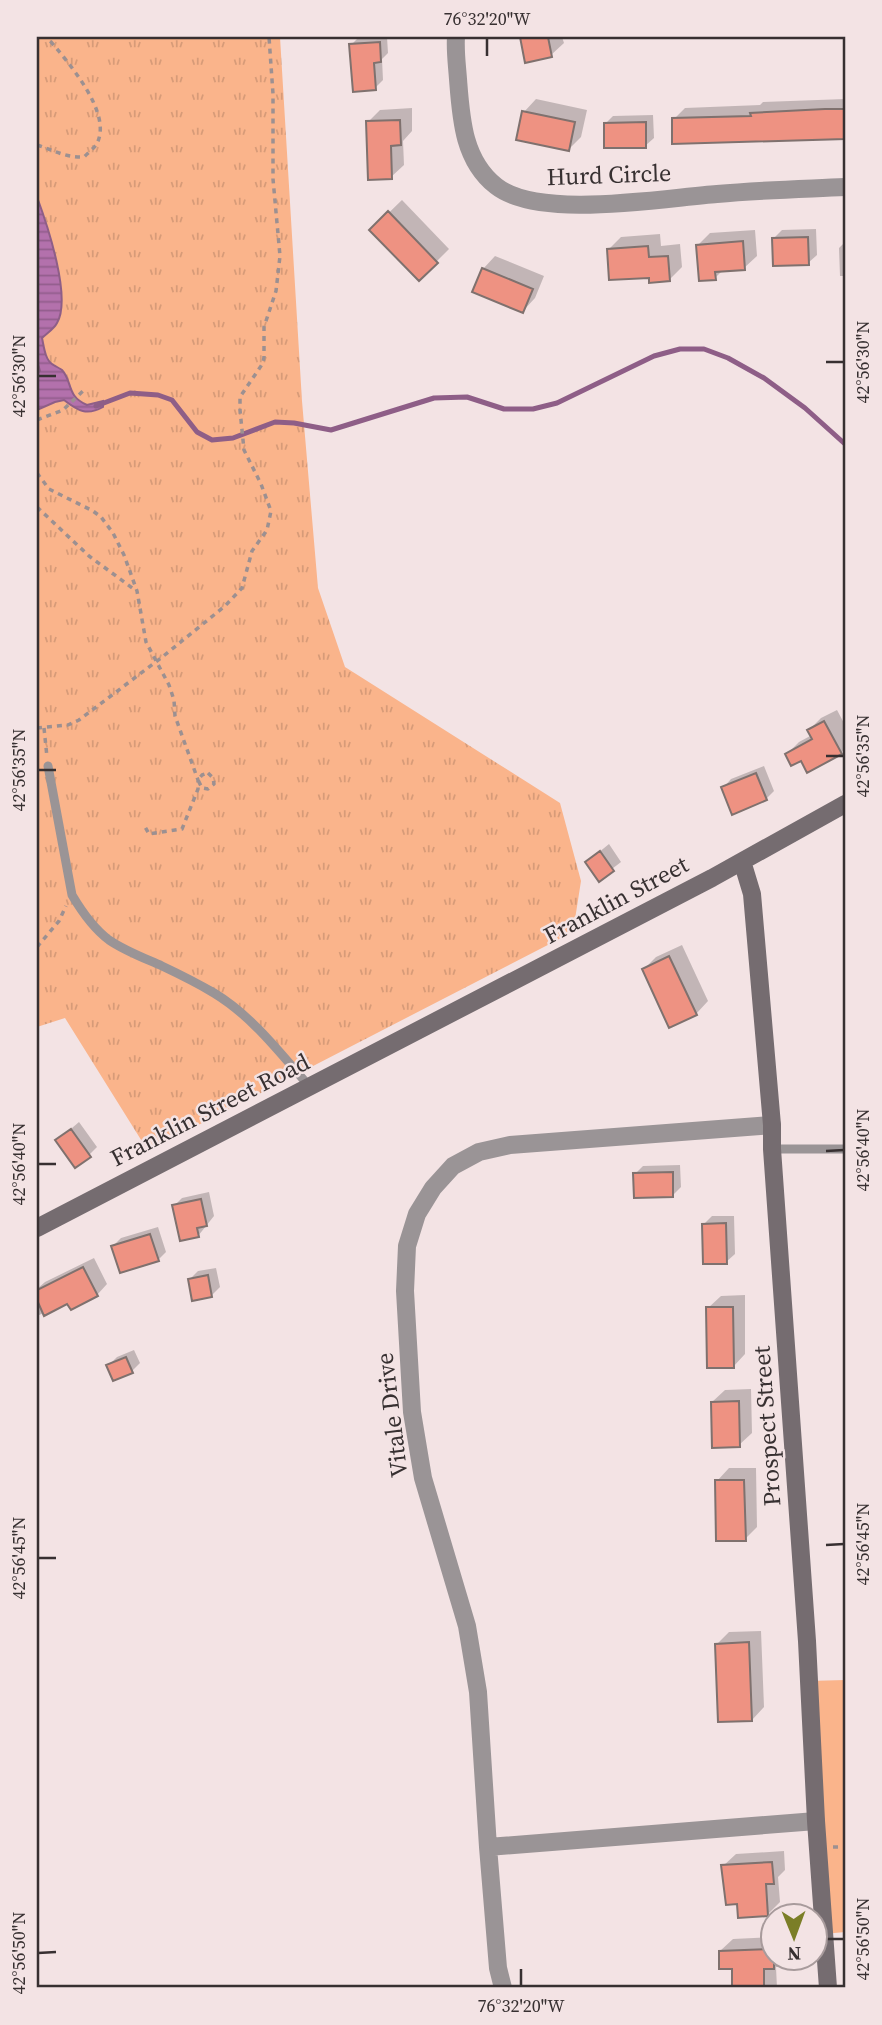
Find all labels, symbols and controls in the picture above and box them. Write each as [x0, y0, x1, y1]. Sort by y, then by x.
text: 76°32'20"W [444, 6, 531, 31]
street label: Hurd Circle [546, 156, 672, 193]
text: 42°56'30"N [850, 321, 875, 403]
text: 42°56'30"N [6, 335, 31, 417]
text: 42°56'35"N [850, 715, 875, 797]
text: 42°56'35"N [6, 729, 31, 811]
street label: Franklin Street [538, 847, 694, 952]
street label: Franklin Street Road [104, 1045, 315, 1174]
text: 42°56'40"N [850, 1109, 875, 1191]
text: 42°56'40"N [6, 1123, 31, 1205]
street label: Prospect Street [744, 1345, 789, 1507]
street label: Vitale Drive [367, 1351, 416, 1479]
text: 42°56'45"N [850, 1503, 875, 1585]
text: 42°56'45"N [6, 1517, 31, 1599]
text: 42°56'50"N [850, 1898, 875, 1980]
north arrow [760, 1902, 830, 1972]
text: 42°56'50"N [6, 1912, 31, 1994]
text: N [787, 1941, 801, 1967]
text: 76°32'20"W [478, 1993, 565, 2018]

